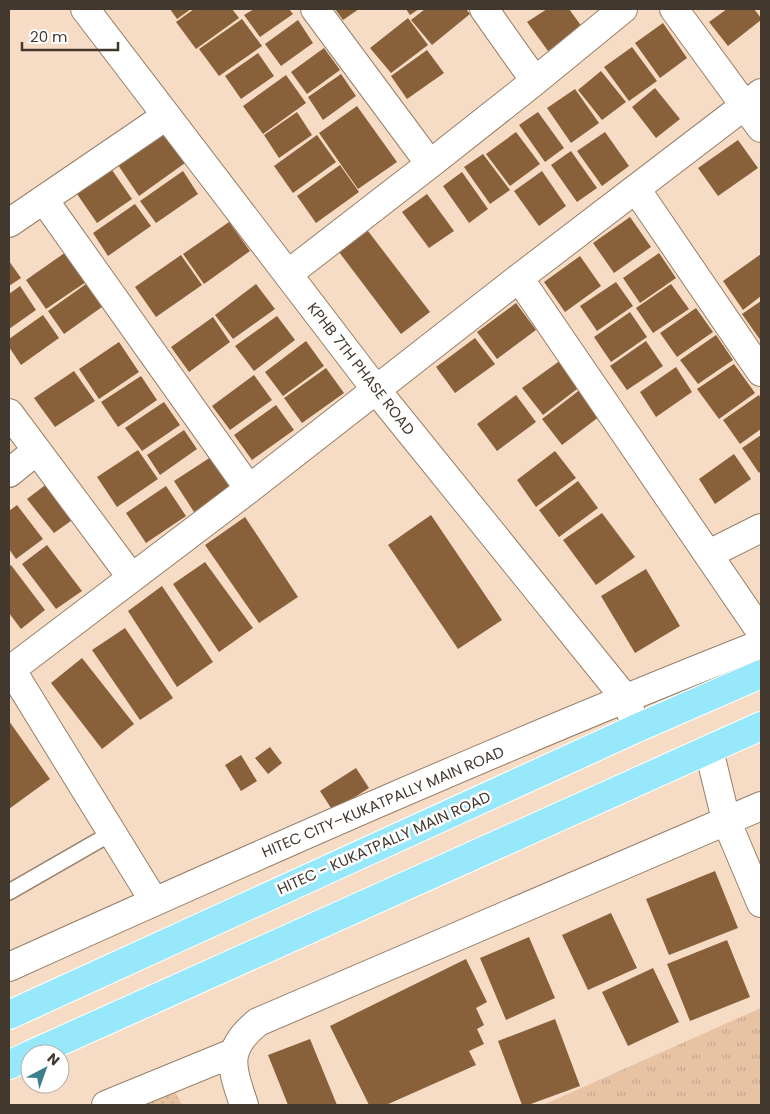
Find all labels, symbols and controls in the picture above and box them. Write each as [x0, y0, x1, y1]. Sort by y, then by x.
scale bar [22, 20, 119, 52]
text: 20 m [30, 26, 68, 47]
street label: KPHB 7TH PHASE ROAD [303, 298, 420, 439]
street label: HITEC CITY–KUKATPALLY MAIN ROAD [258, 741, 507, 862]
street label: HITEC - KUKATPALLY MAIN ROAD [274, 786, 494, 899]
north arrow [20, 1044, 70, 1094]
text: N [43, 1048, 64, 1070]

